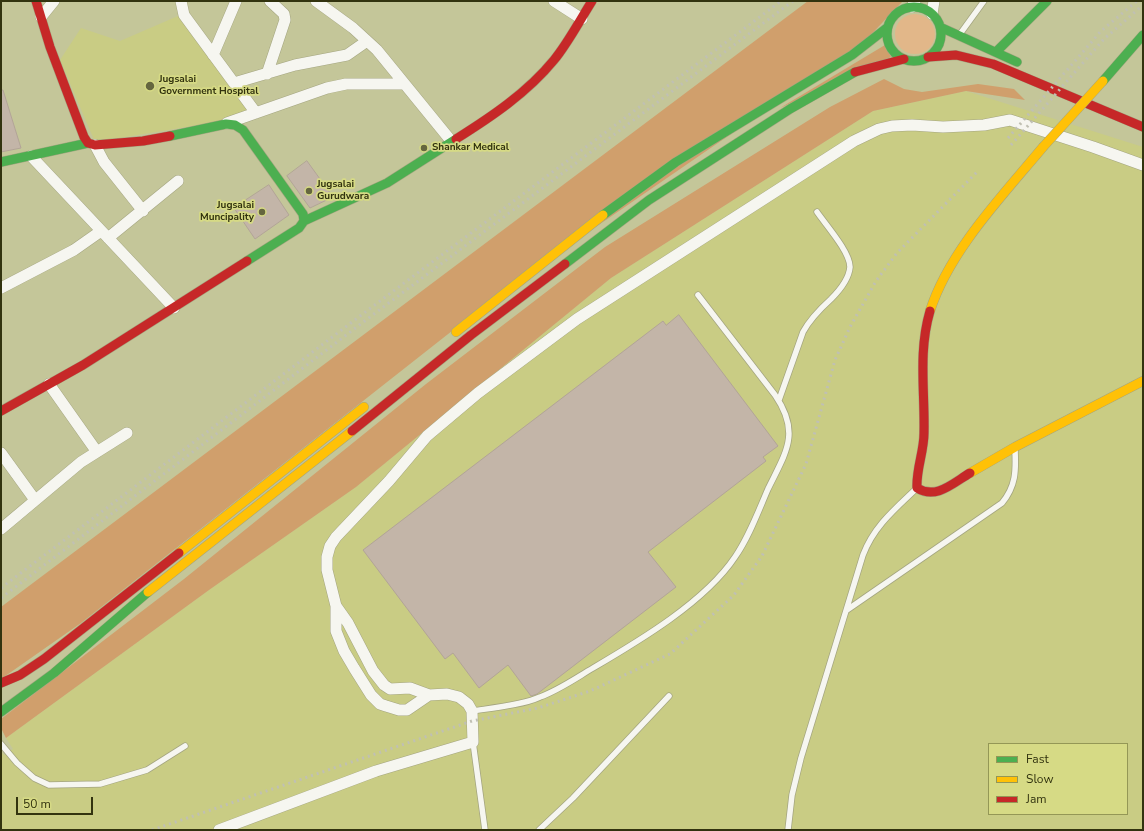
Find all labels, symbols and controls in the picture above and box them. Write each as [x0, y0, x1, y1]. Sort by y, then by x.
place label: Jugsalai Government Hospital [159, 74, 258, 98]
marker: Jugsalai Government Hospital [144, 80, 156, 92]
place label: Shankar Medical [432, 142, 509, 154]
marker: Shankar Medical [419, 143, 429, 153]
place label: Jugsalai Gurudwara [317, 179, 369, 202]
marker: Jugsalai Gurudwara [304, 186, 314, 196]
place label: Jugsalai Muncipality [200, 200, 254, 224]
marker: Jugsalai Muncipality [257, 207, 267, 217]
legend [988, 743, 1128, 815]
text: Fast [1026, 751, 1049, 767]
text: Slow [1026, 771, 1054, 787]
scale bar [18, 789, 95, 815]
text: Jam [1026, 791, 1047, 807]
text: 50 m [23, 796, 51, 812]

